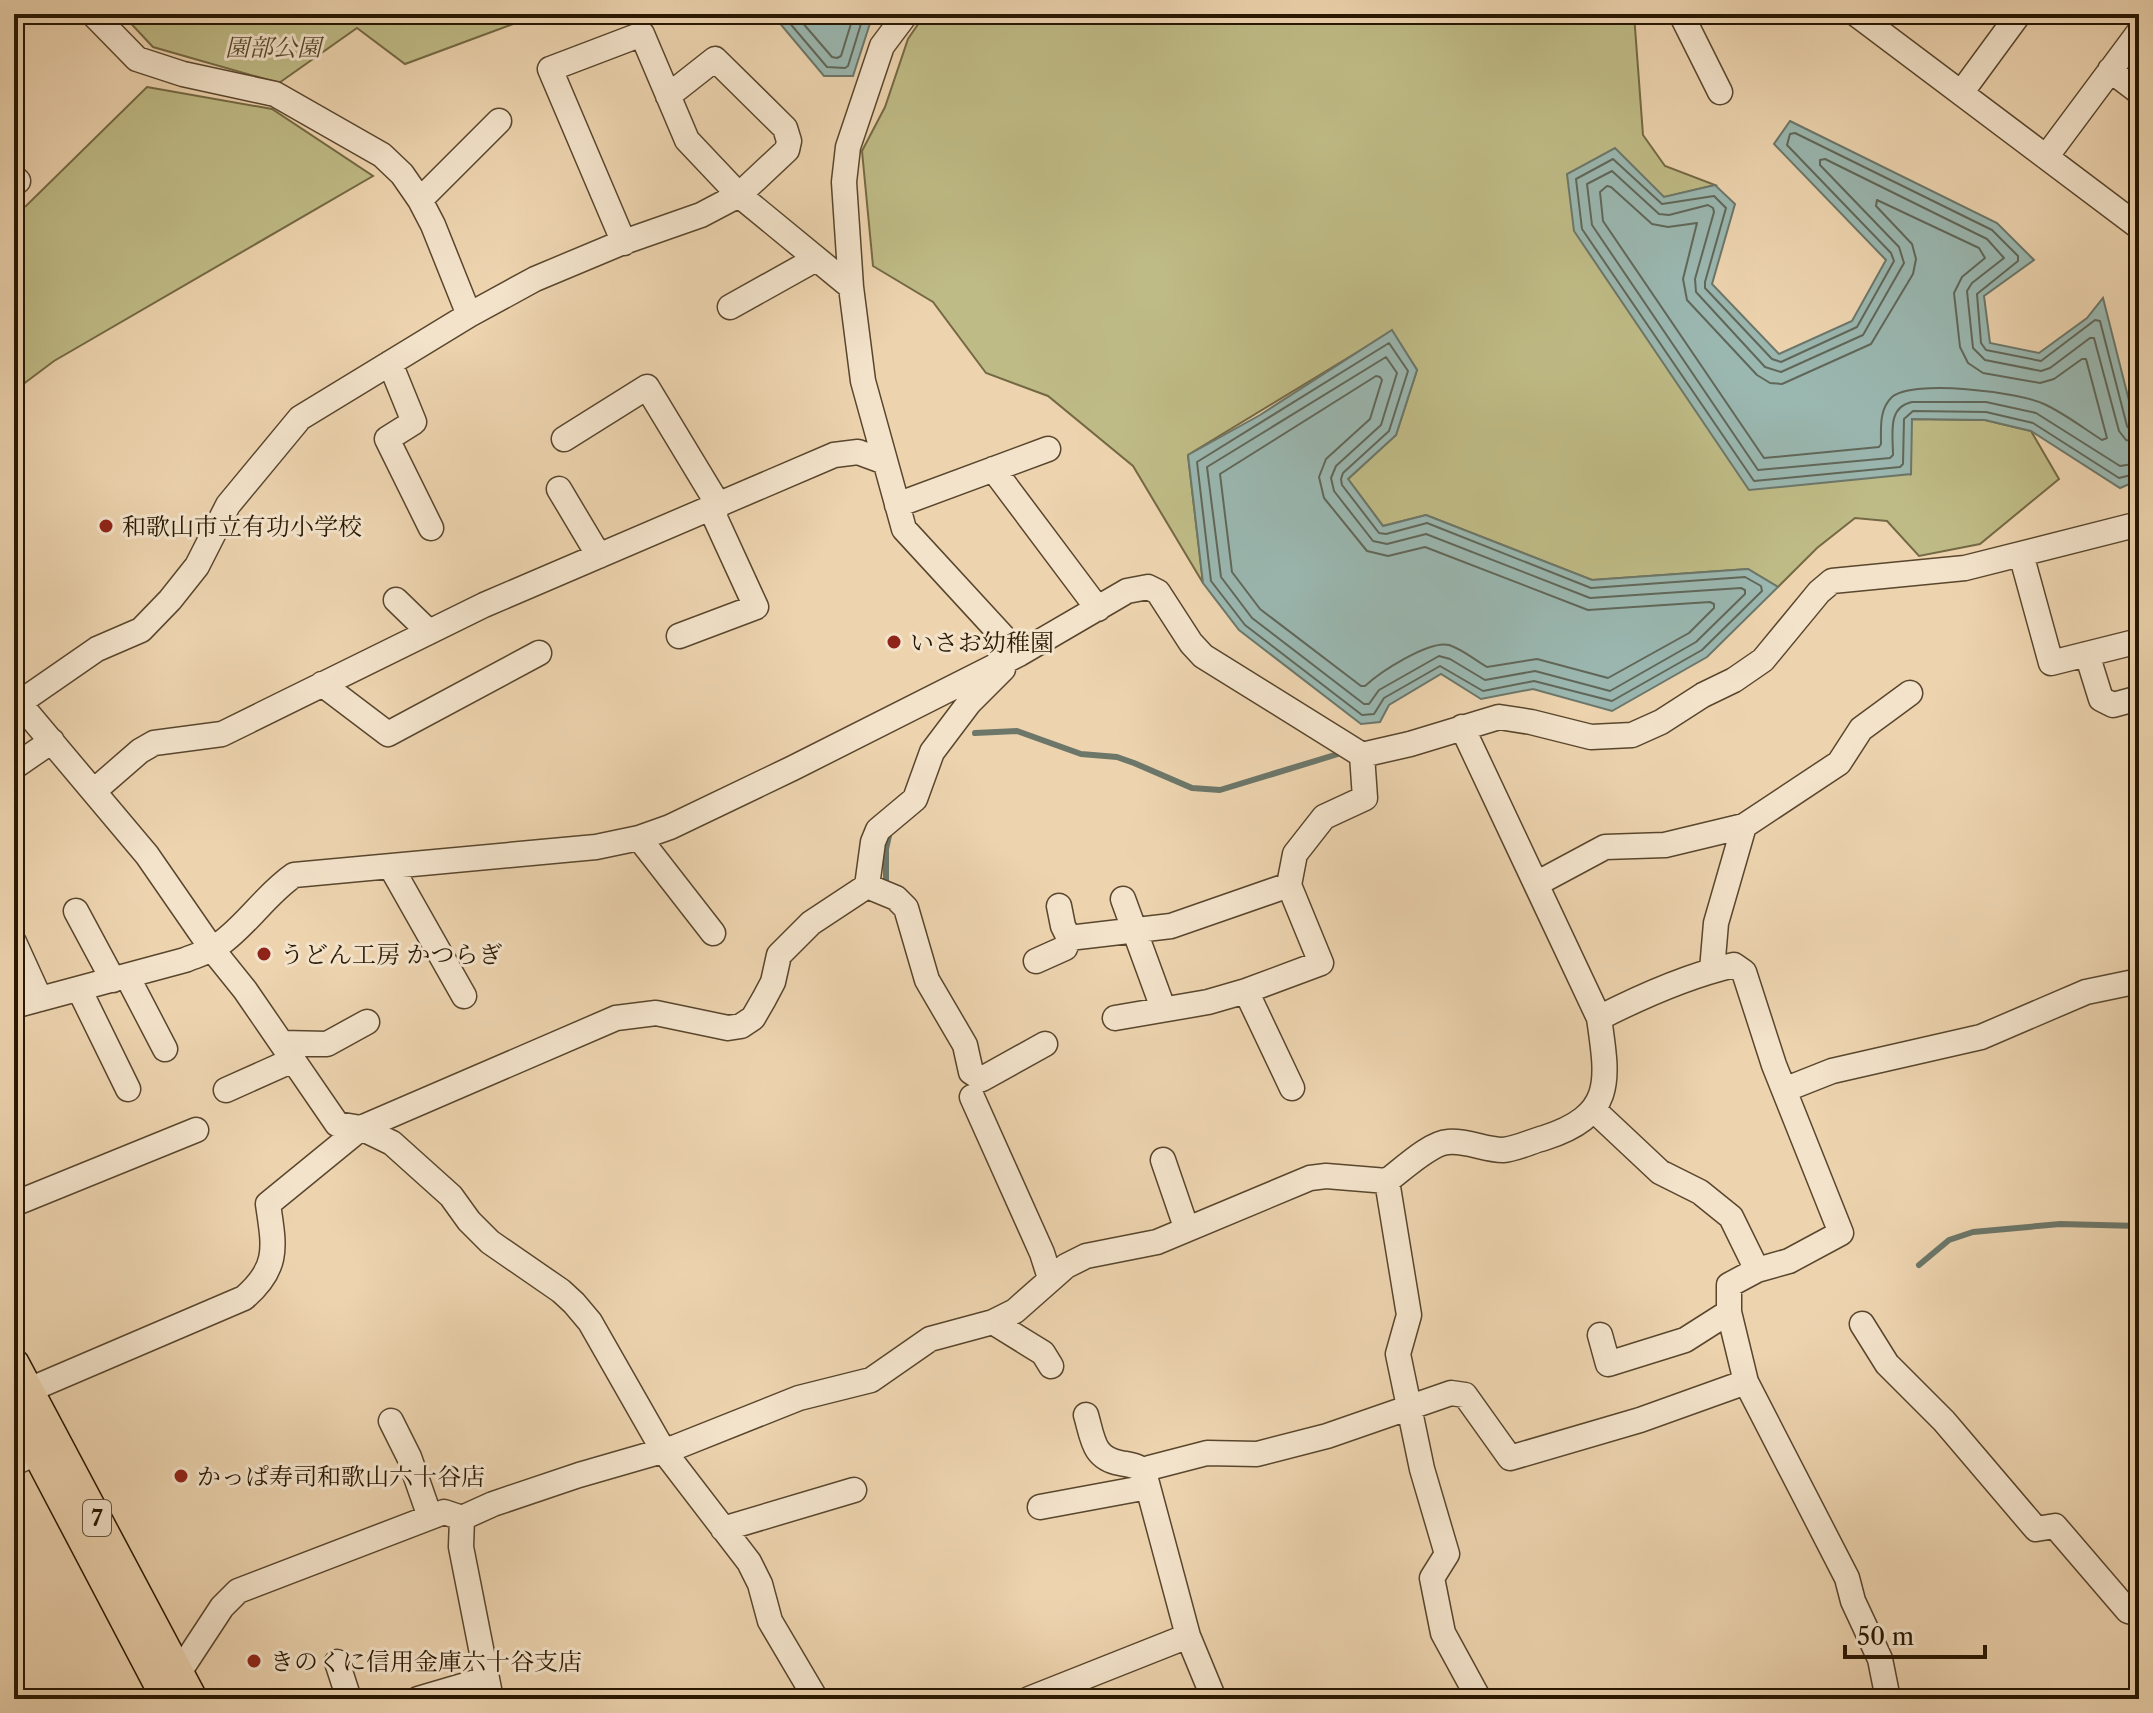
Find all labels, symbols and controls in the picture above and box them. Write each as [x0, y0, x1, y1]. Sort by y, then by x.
park label: 園部公園 [225, 33, 325, 62]
place label: 和歌山市立有功小学校 [122, 512, 362, 541]
marker: 和歌山市立有功小学校 [97, 517, 115, 535]
place label: いさお幼稚園 [910, 628, 1054, 657]
marker: いさお幼稚園 [885, 633, 903, 651]
place label: うどん工房 かつらぎ [280, 940, 502, 969]
marker: うどん工房 かつらぎ [255, 945, 273, 963]
place label: かっぱ寿司和歌山六十谷店 [197, 1462, 485, 1491]
marker: かっぱ寿司和歌山六十谷店 [172, 1467, 190, 1485]
road number: 7 [83, 1500, 111, 1536]
scale bar [1845, 1609, 1985, 1659]
text: 50 m [1857, 1622, 1914, 1651]
place label: きのくに信用金庫六十谷支店 [270, 1647, 582, 1676]
marker: きのくに信用金庫六十谷支店 [245, 1652, 263, 1670]

